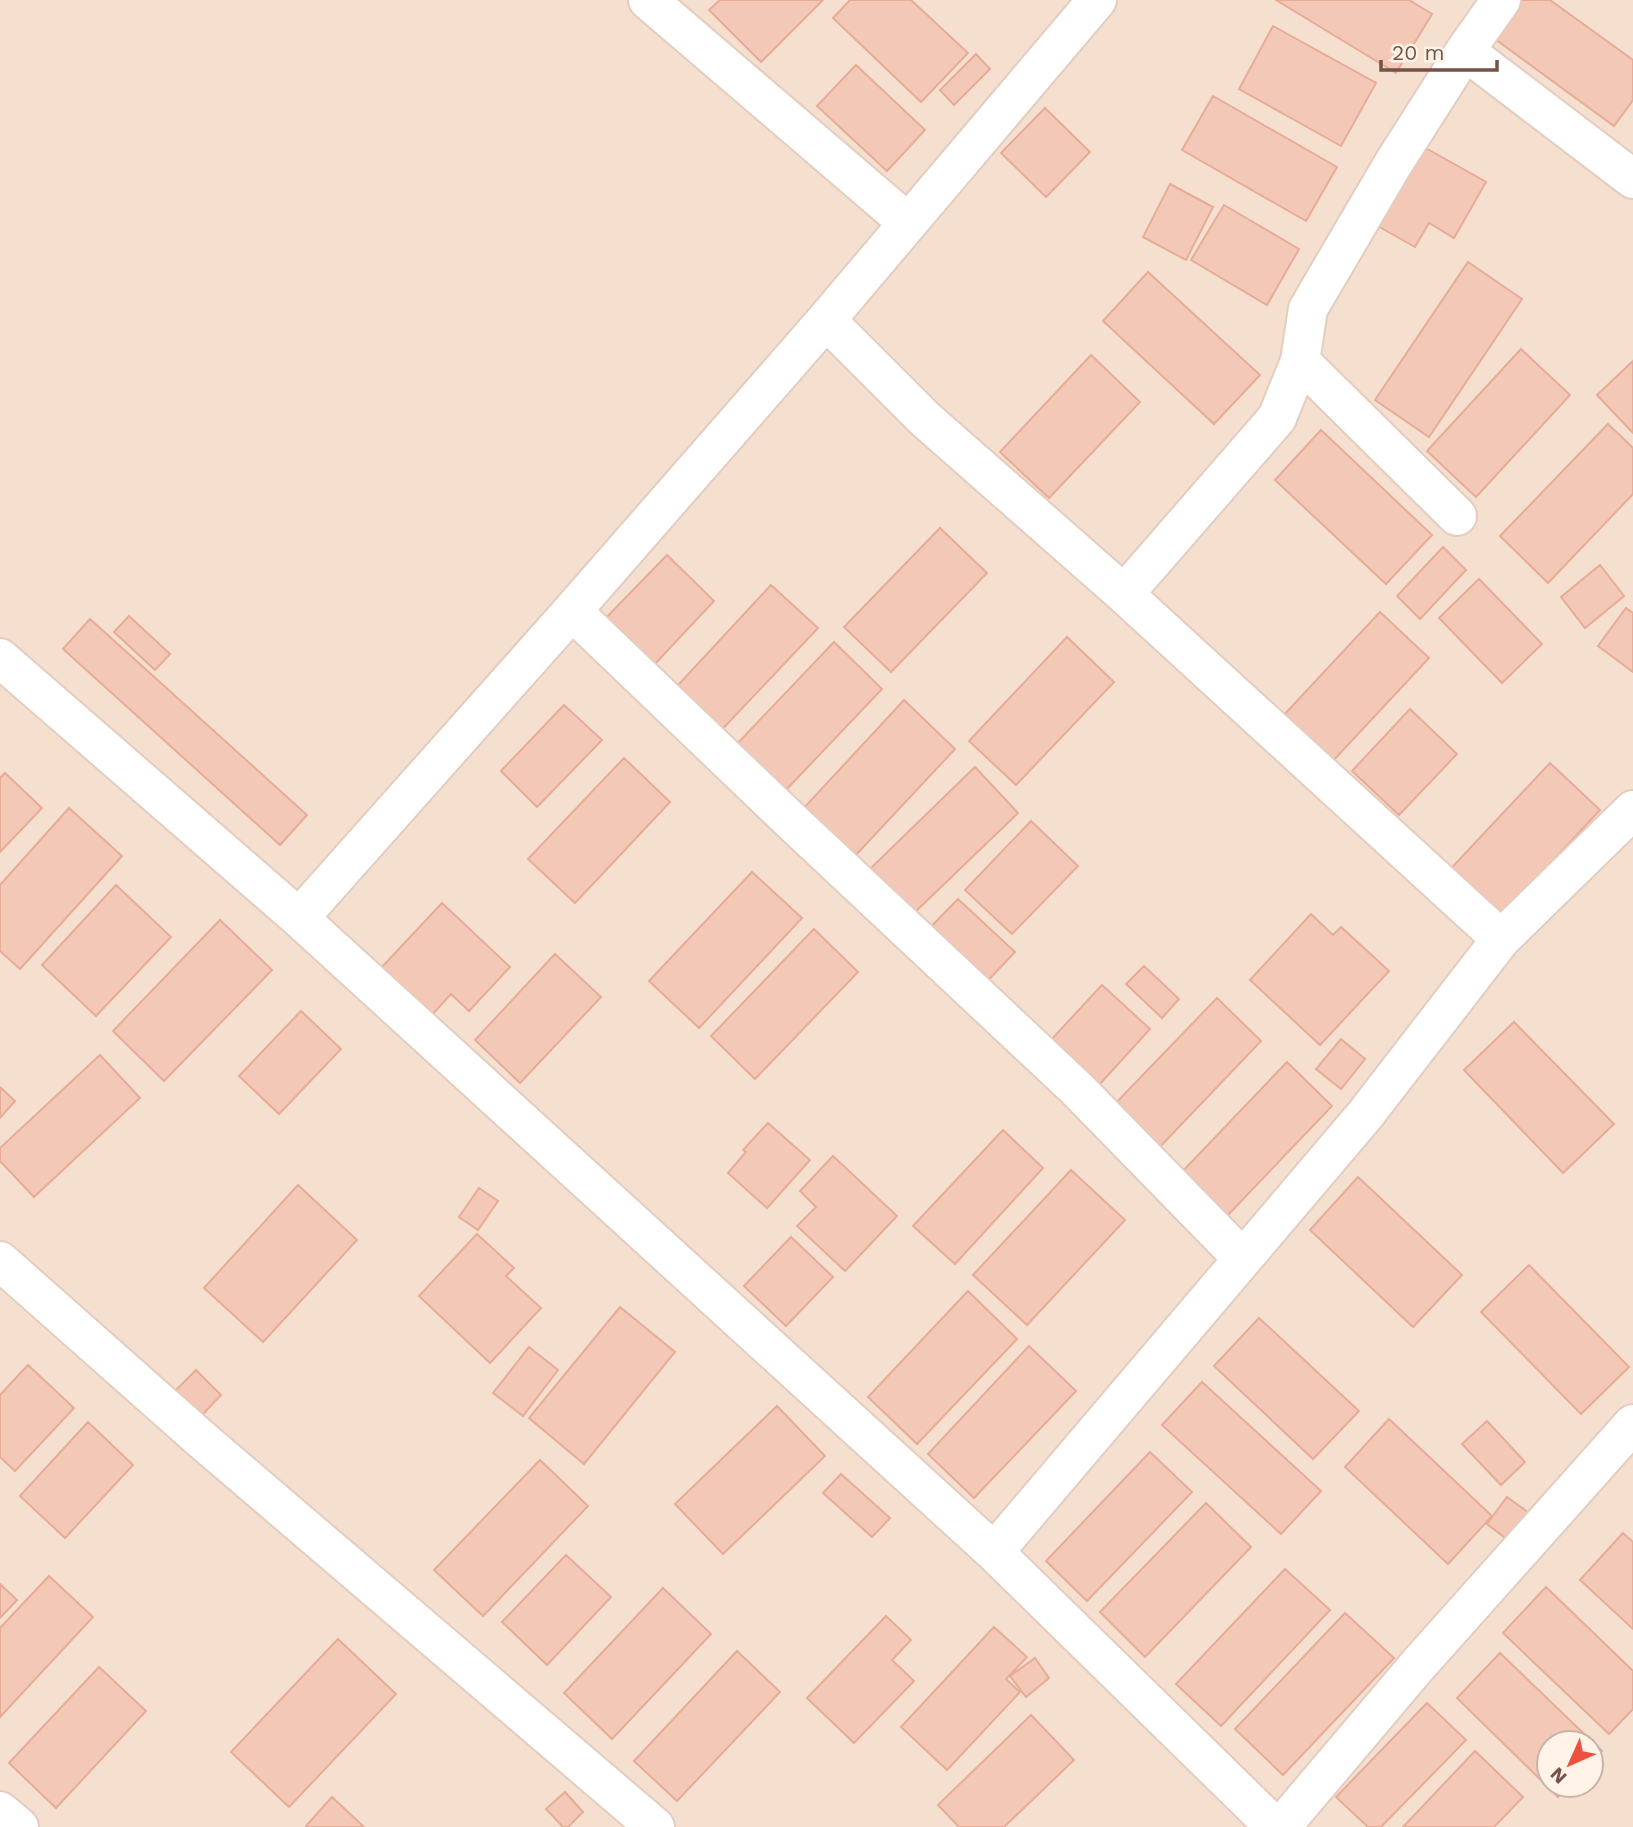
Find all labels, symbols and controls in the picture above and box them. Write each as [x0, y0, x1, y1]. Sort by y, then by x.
scale bar [1381, 28, 1496, 72]
text: 20 m [1392, 40, 1444, 65]
north arrow [1535, 1729, 1605, 1799]
text: N [1545, 1763, 1571, 1789]

